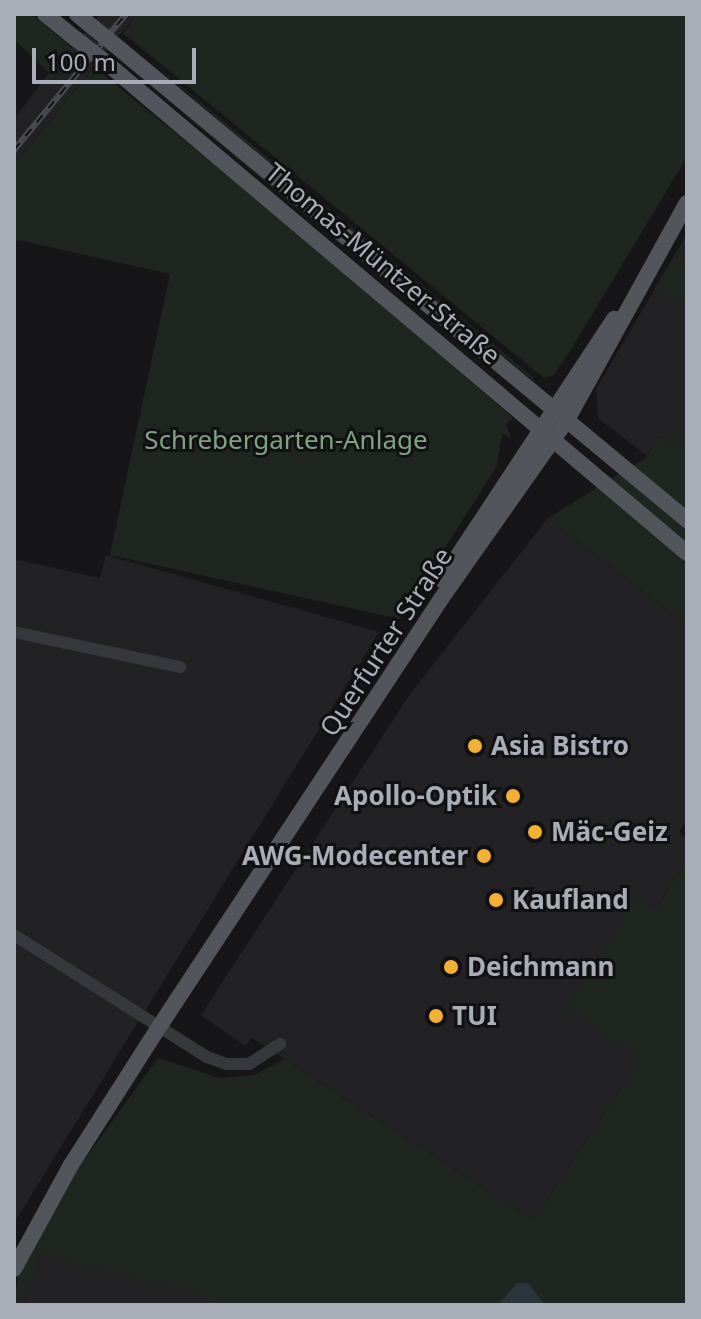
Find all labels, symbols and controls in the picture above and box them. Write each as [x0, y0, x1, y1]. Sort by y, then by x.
scale bar [36, 32, 200, 82]
text: 100 m [46, 45, 116, 78]
street label: Thomas-Müntzer-Straße [259, 157, 507, 371]
park label: Schrebergarten-Anlage [144, 424, 428, 456]
street label: Querfurter Straße [313, 542, 459, 742]
place label: Asia Bistro [491, 730, 629, 762]
marker: Asia Bistro [466, 737, 484, 755]
place label: Apollo-Optik [334, 780, 497, 812]
marker: Apollo-Optik [504, 787, 522, 805]
place label: Mäc-Geiz [551, 816, 668, 848]
marker: Mäc-Geiz [526, 823, 544, 841]
place label: AWG-Modecenter [242, 840, 468, 872]
marker: AWG-Modecenter [475, 847, 493, 865]
place label: Kaufland [512, 884, 629, 916]
marker: Kaufland [487, 891, 505, 909]
place label: Deichmann [467, 951, 614, 983]
marker: Deichmann [442, 958, 460, 976]
place label: TUI [452, 1000, 497, 1032]
marker: TUI [427, 1007, 445, 1025]

